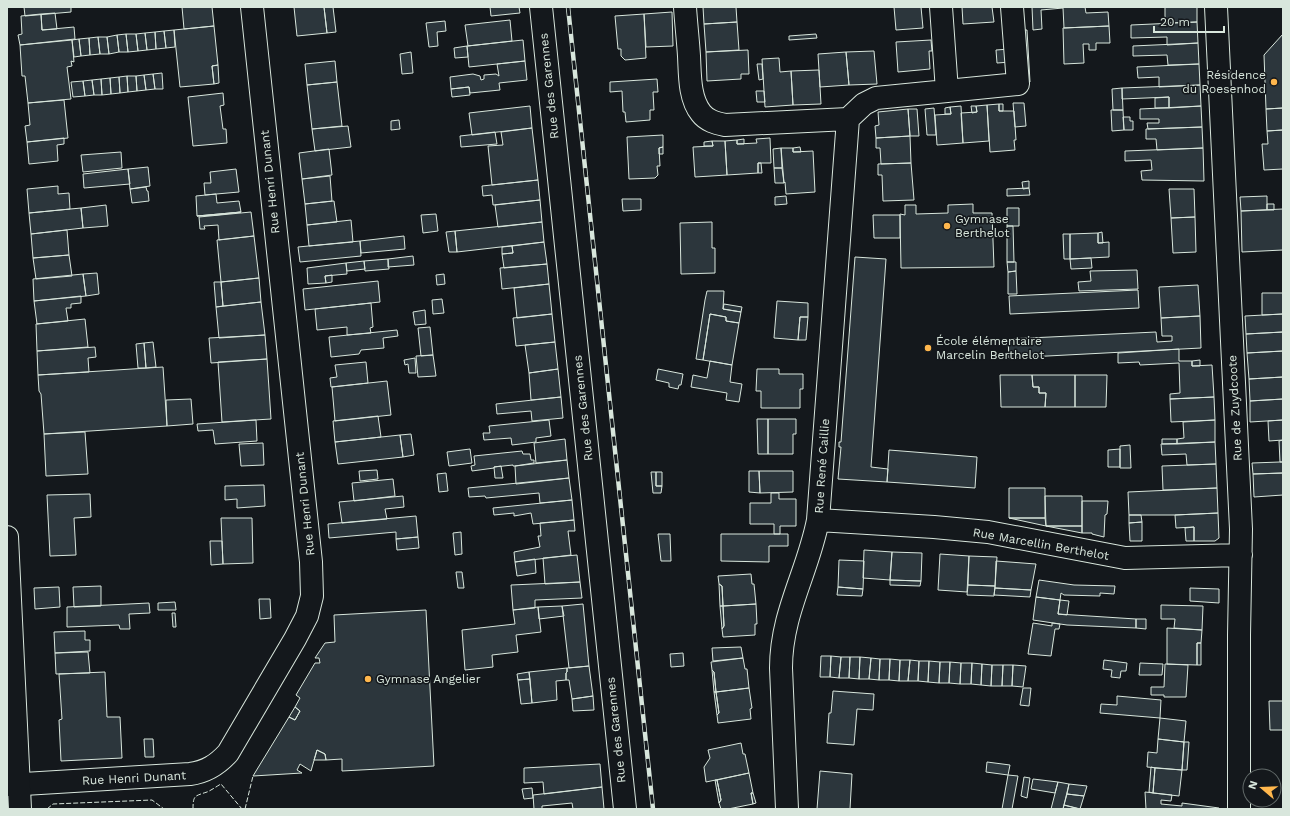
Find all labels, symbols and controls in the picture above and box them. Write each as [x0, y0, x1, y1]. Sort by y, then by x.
scale bar [1154, 8, 1224, 34]
text: 20 m [1160, 15, 1190, 29]
street label: Rue des Garennes [536, 32, 562, 140]
place label: Résidence du Roesenhod [1182, 68, 1266, 96]
marker: Résidence du Roesenhod [1269, 77, 1279, 87]
street label: Rue Henri Dunant [258, 129, 282, 235]
place label: Gymnase Berthelot [955, 212, 1009, 240]
marker: Gymnase Berthelot [942, 221, 952, 231]
place label: École élémentaire Marcelin Berthelot [936, 334, 1044, 362]
marker: École élémentaire Marcelin Berthelot [923, 343, 933, 353]
street label: Rue des Garennes [570, 354, 596, 462]
street label: Rue de Zuydcoote [1225, 355, 1245, 461]
street label: Rue René Caillie [812, 418, 832, 514]
street label: Rue Henri Dunant [293, 451, 317, 557]
street label: Rue Marcellin Berthelot [972, 525, 1110, 563]
place label: Gymnase Angelier [376, 672, 481, 686]
marker: Gymnase Angelier [363, 674, 373, 684]
street label: Rue des Garennes [603, 676, 629, 784]
street label: Rue Henri Dunant [82, 768, 186, 788]
north arrow [1242, 768, 1282, 808]
text: N [1246, 779, 1260, 791]

